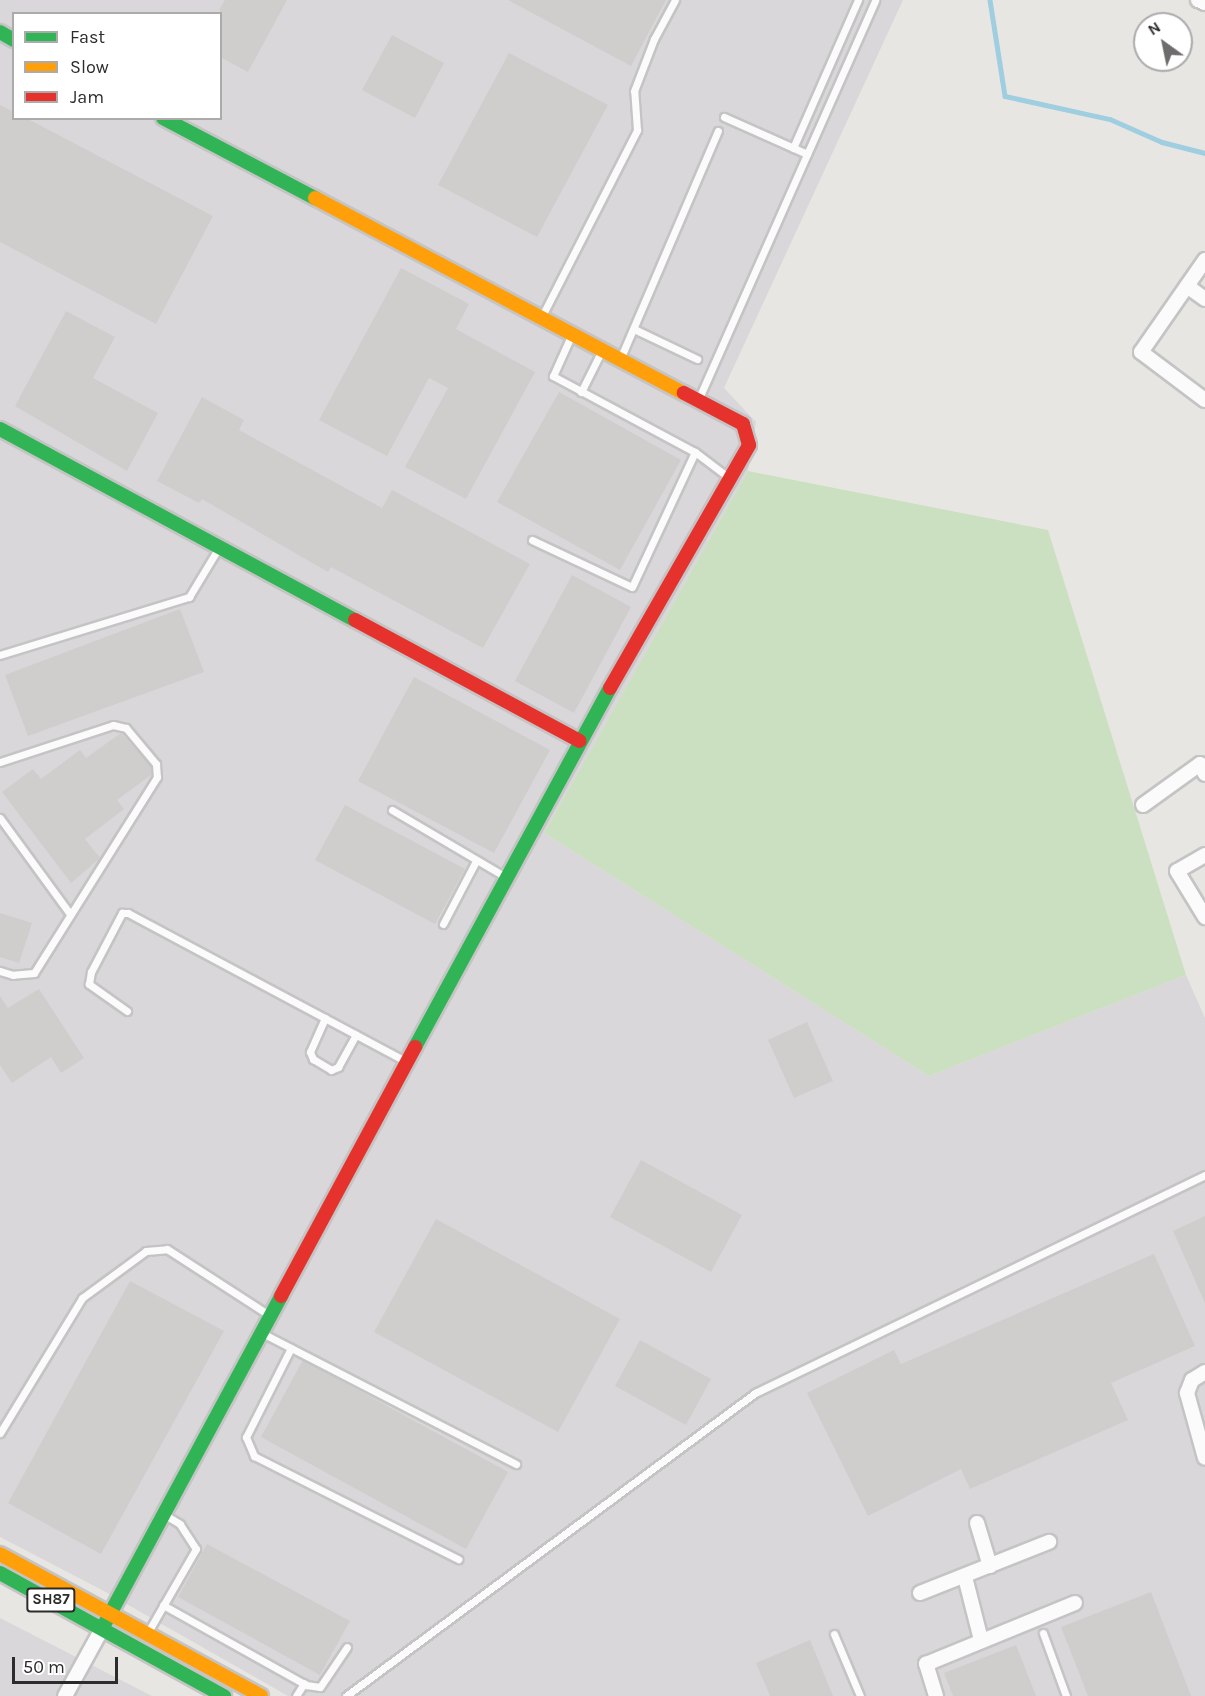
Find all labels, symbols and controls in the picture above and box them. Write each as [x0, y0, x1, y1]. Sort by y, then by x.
legend [12, 12, 222, 120]
north arrow [1133, 12, 1193, 72]
text: N [1144, 17, 1164, 39]
text: Fast [70, 26, 105, 48]
text: Slow [70, 56, 109, 78]
text: Jam [70, 86, 104, 108]
road number: SH87 [26, 1588, 76, 1612]
scale bar [15, 1645, 122, 1683]
text: 50 m [23, 1656, 65, 1678]

